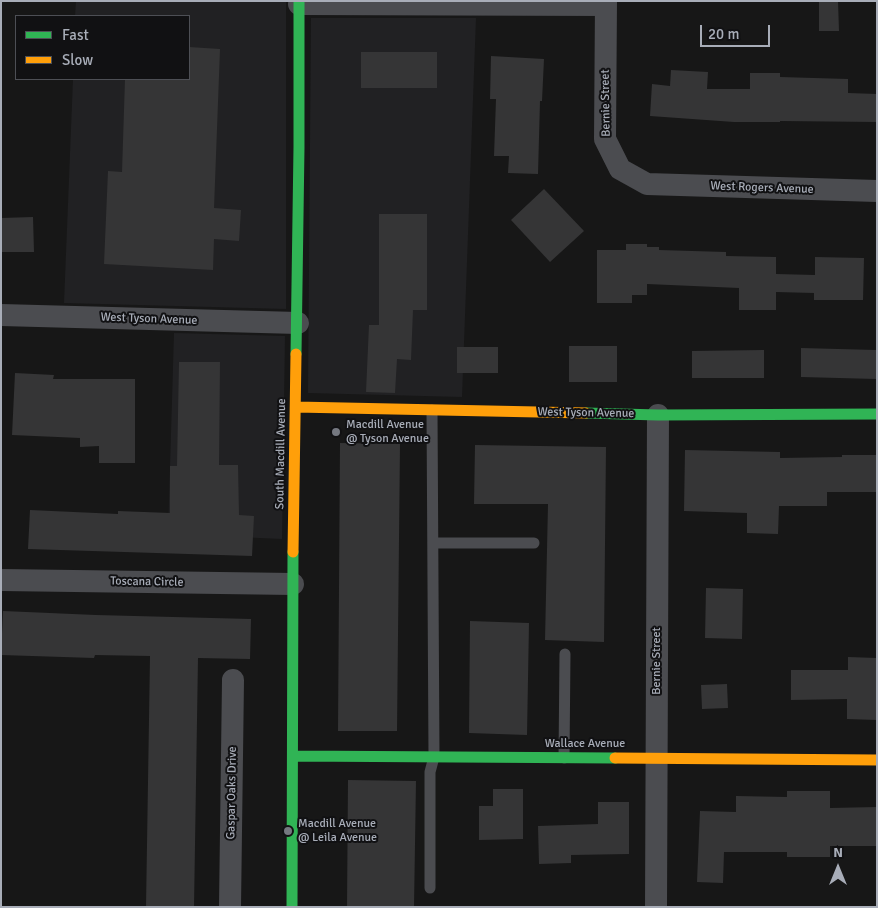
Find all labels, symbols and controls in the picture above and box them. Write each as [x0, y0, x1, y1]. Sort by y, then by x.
legend [15, 15, 190, 80]
scale bar [703, 15, 773, 47]
text: 20 m [708, 25, 739, 43]
text: Fast [62, 26, 89, 44]
text: Slow [62, 51, 93, 69]
street label: Bernie Street [598, 69, 614, 137]
street label: West Rogers Avenue [710, 179, 814, 197]
street label: West Tyson Avenue [100, 310, 198, 328]
street label: South Macdill Avenue [273, 398, 289, 510]
street label: West Tyson Avenue [538, 405, 634, 421]
place label: Macdill Avenue @ Tyson Avenue [346, 418, 429, 446]
marker: Macdill Avenue @ Tyson Avenue [330, 426, 342, 438]
street label: Toscana Circle [110, 574, 184, 590]
street label: Bernie Street [650, 627, 664, 695]
street label: Wallace Avenue [545, 737, 625, 751]
street label: Gaspar Oaks Drive [224, 746, 240, 840]
place label: Macdill Avenue @ Leila Avenue [298, 817, 377, 845]
marker: Macdill Avenue @ Leila Avenue [282, 825, 294, 837]
north arrow [813, 843, 863, 893]
text: N [833, 844, 843, 861]

